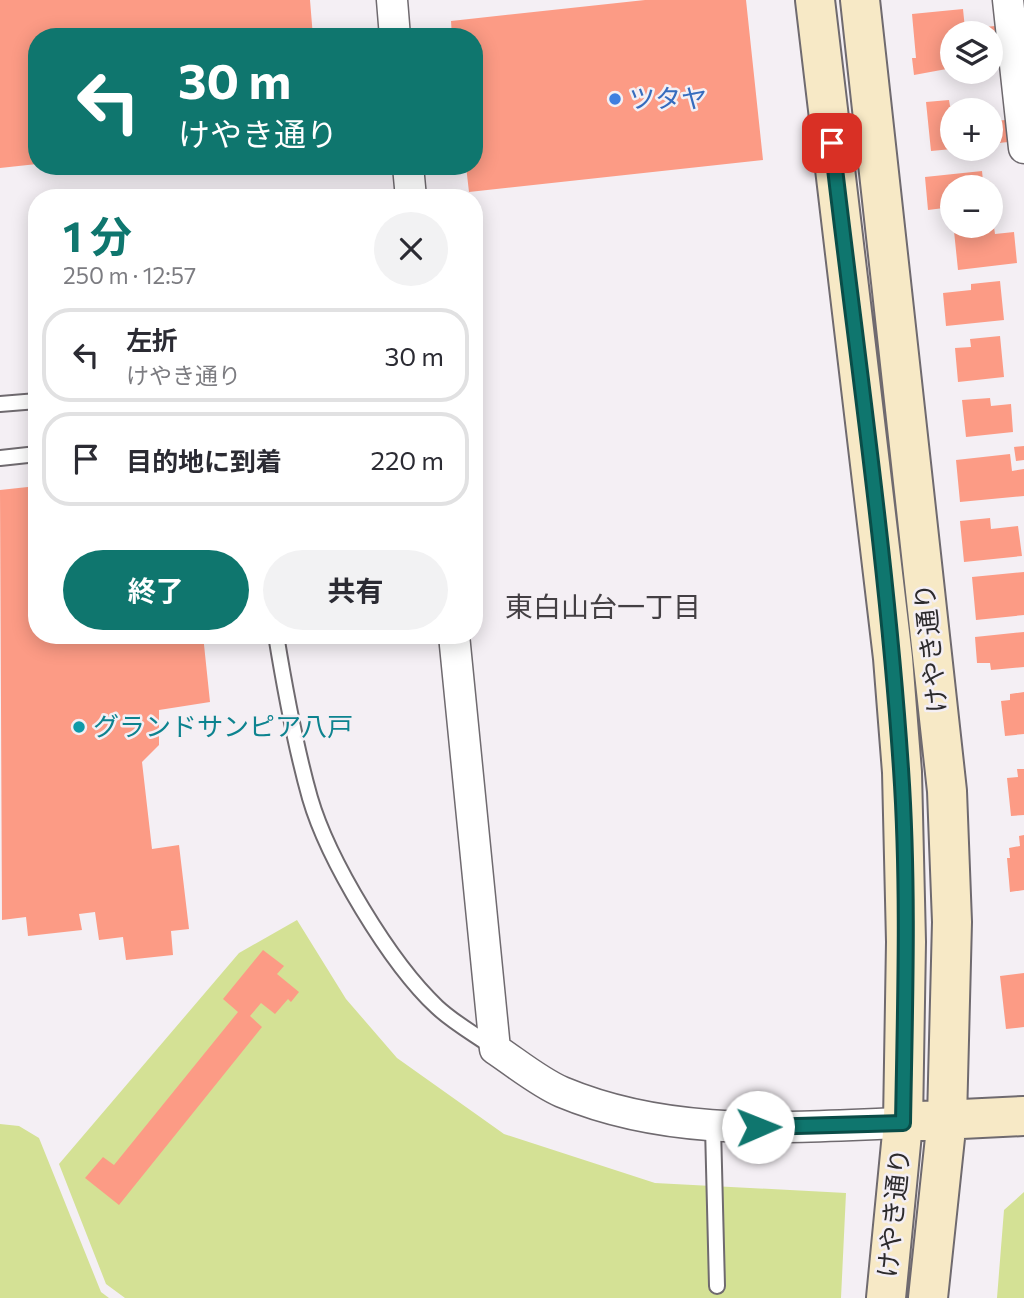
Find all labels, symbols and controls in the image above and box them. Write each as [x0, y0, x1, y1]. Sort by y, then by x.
map controls [940, 21, 1003, 238]
button: layers [940, 21, 1003, 84]
text: 30 m [178, 49, 291, 109]
icon: left [63, 56, 154, 147]
place label: ツタヤ [629, 82, 707, 113]
marker: ツタヤ [607, 91, 623, 107]
button: + [940, 98, 1003, 161]
text: けやき通り [178, 113, 338, 153]
pin [802, 113, 862, 173]
icon: arrive [813, 124, 851, 162]
button: − [940, 175, 1003, 238]
text: 1 分 [63, 209, 132, 261]
button: close [374, 212, 448, 286]
text: 250 m · 12:57 [63, 261, 196, 289]
text: 左折 [126, 324, 178, 355]
icon: left [67, 336, 105, 374]
text: 30 m [385, 340, 444, 371]
text: けやき通り [126, 361, 241, 389]
icon: arrive [67, 440, 105, 478]
text: 220 m [371, 444, 444, 475]
text: 目的地に到着 [126, 445, 282, 476]
button: 終了 [63, 550, 249, 630]
button: 共有 [263, 550, 448, 630]
street label: けやき通り [907, 582, 952, 714]
district label: 東白山台一丁目 [505, 589, 701, 623]
place label: グランドサンピア八戸 [93, 710, 353, 741]
marker: グランドサンピア八戸 [71, 719, 87, 735]
position arrow [721, 1090, 795, 1164]
street label: けやき通り [870, 1147, 915, 1279]

